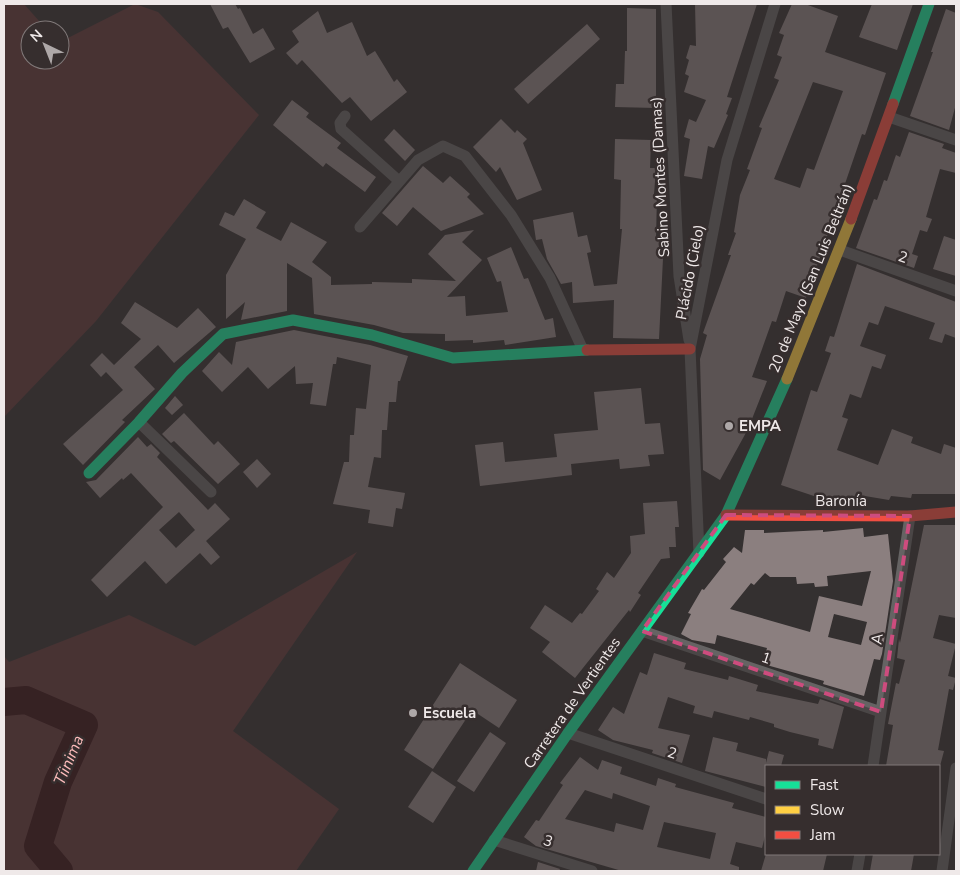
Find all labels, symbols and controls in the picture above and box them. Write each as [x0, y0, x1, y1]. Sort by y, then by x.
north arrow [20, 20, 70, 70]
text: N [26, 25, 47, 46]
street label: Sabino Montes (Damas) [646, 96, 674, 258]
street label: 20 de Mayo (San Luis Beltrán) [764, 180, 858, 376]
street label: Plácido (Cielo) [671, 223, 709, 321]
street label: 2 [895, 246, 911, 268]
place label: EMPA [739, 416, 782, 436]
marker: EMPA [723, 420, 735, 432]
street label: Baronía [815, 491, 867, 511]
street label: A [866, 632, 888, 646]
street label: Carretera de Vertientes [519, 633, 625, 773]
street label: 1 [759, 647, 773, 669]
place label: Escuela [423, 703, 476, 723]
marker: Escuela [407, 707, 419, 719]
water label: Tíinima [49, 732, 89, 789]
street label: 2 [665, 742, 679, 764]
legend [765, 765, 940, 855]
text: Fast [810, 775, 839, 795]
text: Slow [810, 800, 845, 820]
text: Jam [809, 825, 836, 845]
street label: 3 [541, 830, 555, 852]

